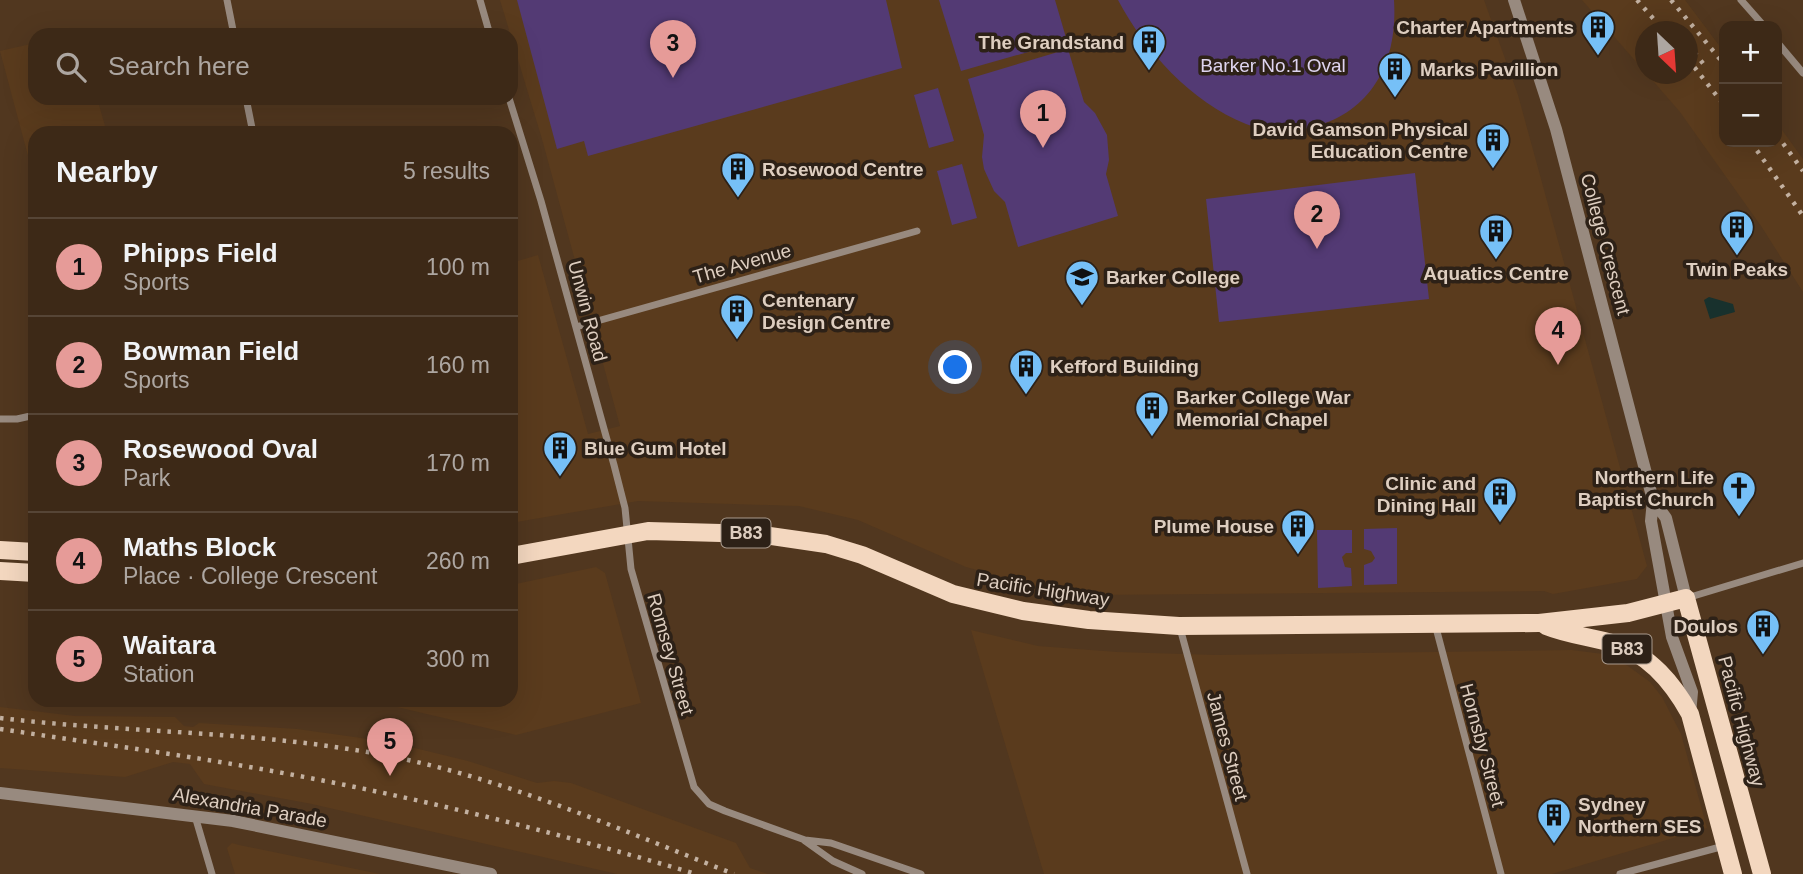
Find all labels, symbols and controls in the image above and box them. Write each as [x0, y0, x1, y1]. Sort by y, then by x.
building icon: Charter Apartments [1579, 8, 1617, 57]
place label: Charter Apartments [1396, 17, 1574, 38]
pin: 3 [650, 20, 696, 78]
north arrow [1635, 21, 1698, 84]
map controls [1719, 21, 1782, 147]
button: + [1719, 21, 1782, 84]
building icon: The Grandstand [1130, 23, 1168, 72]
search box [28, 28, 518, 105]
place label: The Grandstand [978, 32, 1124, 53]
icon: search [52, 48, 90, 86]
building icon: Marks Pavillion [1376, 50, 1414, 99]
text: Search here [108, 51, 250, 81]
park label: Barker No.1 Oval [1200, 55, 1346, 76]
place label: Marks Pavillion [1420, 59, 1558, 80]
button: − [1719, 84, 1782, 147]
pin: 1 [1020, 90, 1066, 148]
place label: David Gamson Physical Education Centre [1253, 119, 1468, 162]
building icon: David Gamson Physical Education Centre [1474, 121, 1512, 170]
building icon: Rosewood Centre [719, 150, 757, 199]
text: Nearby [56, 155, 158, 188]
text: 5 results [403, 158, 490, 184]
place label: Rosewood Centre [762, 159, 924, 180]
street label: College Crescent [1577, 171, 1635, 318]
pin: 2 [1294, 191, 1340, 249]
building icon: Twin Peaks [1718, 208, 1756, 257]
building icon: Aquatics Centre [1477, 212, 1515, 261]
text: Phipps Field [123, 238, 278, 268]
street label: The Avenue [691, 239, 794, 288]
text: 1 [73, 254, 85, 280]
text: 100 m [426, 254, 490, 280]
street label: Unwin Road [564, 258, 611, 364]
school or university icon: Barker College [1063, 258, 1101, 307]
place label: Twin Peaks [1686, 259, 1788, 280]
place label: Aquatics Centre [1423, 263, 1569, 284]
place label: Barker College [1106, 267, 1240, 288]
text: Sports [123, 269, 189, 295]
place label: Centenary Design Centre [762, 290, 891, 333]
building icon: Centenary Design Centre [718, 292, 756, 341]
pin: 4 [1535, 307, 1581, 365]
text: Bowman Field [123, 336, 299, 366]
building icon: Kefford Building [1007, 347, 1045, 396]
your location [938, 350, 972, 384]
text: 2 [73, 352, 85, 378]
text: 160 m [426, 352, 490, 378]
place label: Kefford Building [1050, 356, 1199, 377]
text: Sports [123, 367, 189, 393]
place label: Barker College War Memorial Chapel [1176, 387, 1351, 430]
building icon: Barker College War Memorial Chapel [1133, 389, 1171, 438]
building icon: Blue Gum Hotel [541, 429, 579, 478]
text: Rosewood Oval [123, 434, 318, 464]
place label: Blue Gum Hotel [584, 438, 727, 459]
text: 3 [73, 450, 85, 476]
text: 170 m [426, 450, 490, 476]
text: Park [123, 465, 170, 491]
place label: Northern Life Baptist Church [1578, 467, 1714, 510]
church icon: Northern Life Baptist Church [1720, 469, 1758, 518]
place label: Clinic and Dining Hall [1377, 473, 1476, 516]
building icon: Clinic and Dining Hall [1481, 475, 1519, 524]
building icon: Plume House [1279, 507, 1317, 556]
place label: Plume House [1154, 516, 1274, 537]
road number: B83 [722, 518, 770, 548]
text: Maths Block [123, 532, 276, 562]
text: 4 [73, 548, 85, 574]
text: 260 m [426, 548, 490, 574]
text: Place · College Crescent [123, 563, 377, 589]
street label: Pacific Highway [975, 569, 1111, 610]
street label: Romsey Street [643, 591, 698, 718]
building icon: Doulos [1744, 607, 1782, 656]
place label: Doulos [1674, 616, 1738, 637]
text: Waitara [123, 630, 216, 660]
road number: B83 [1602, 634, 1652, 664]
text: 5 [73, 646, 85, 672]
text: 300 m [426, 646, 490, 672]
street label: Pacific Highway [1714, 654, 1769, 789]
text: Station [123, 661, 195, 687]
street label: Hornsby Street [1456, 681, 1509, 810]
street label: James Street [1203, 689, 1252, 804]
pin: 5 [367, 718, 413, 776]
street label: Alexandria Parade [171, 784, 329, 831]
place label: Sydney Northern SES [1578, 794, 1702, 837]
building icon: Sydney Northern SES [1535, 796, 1573, 845]

